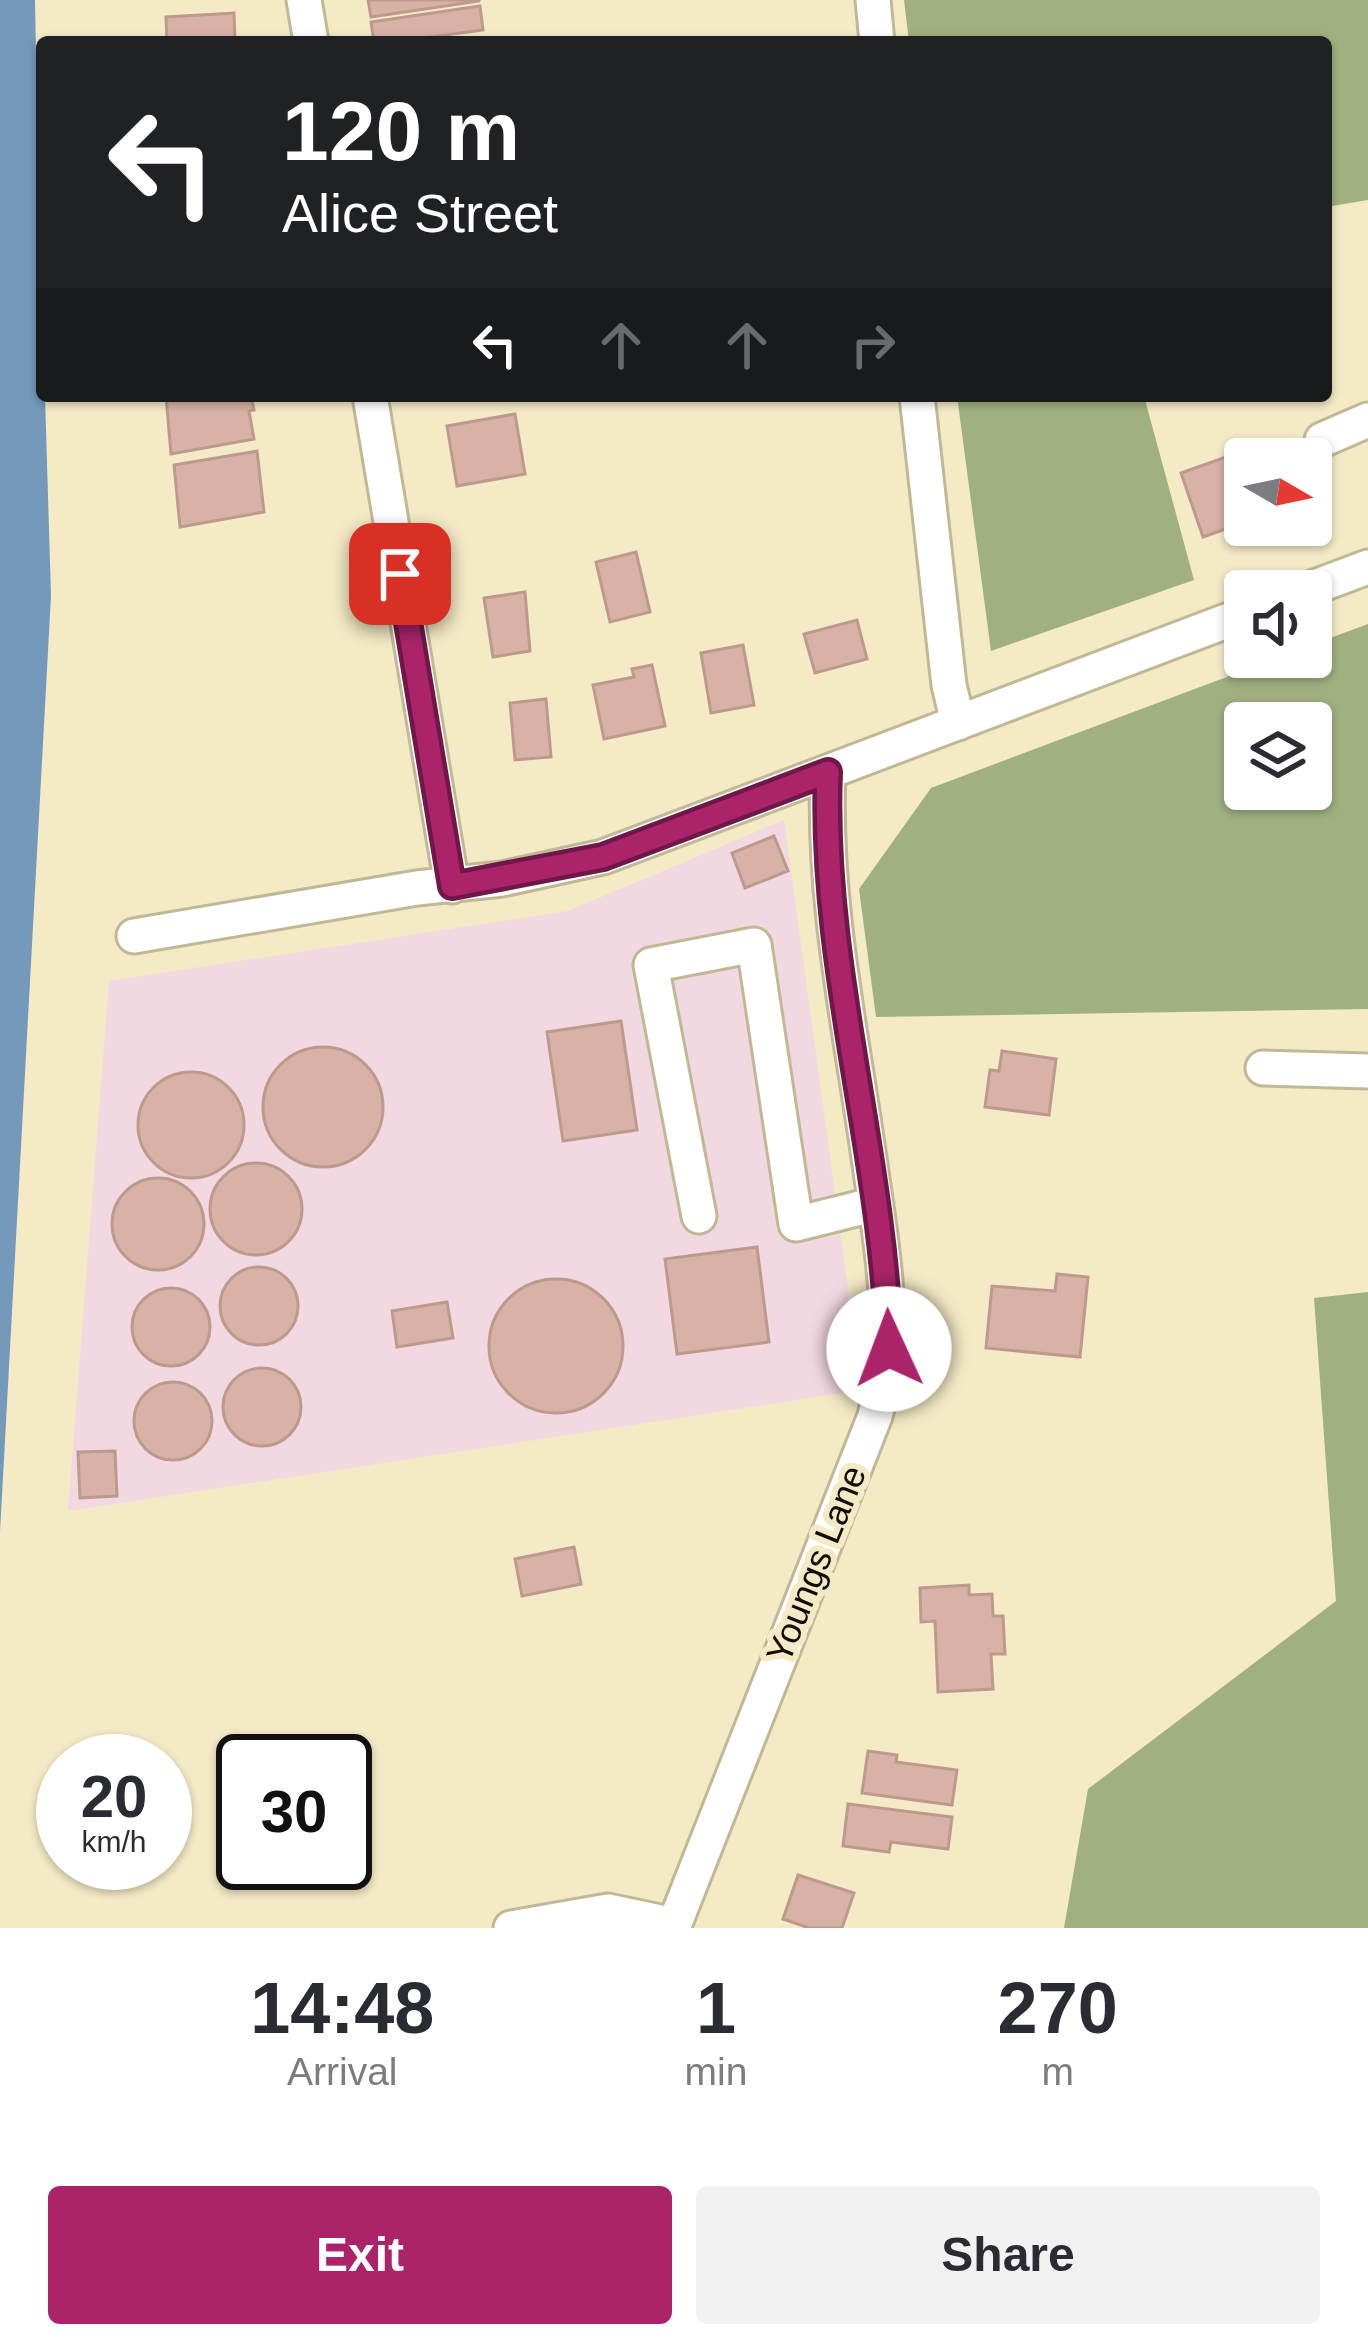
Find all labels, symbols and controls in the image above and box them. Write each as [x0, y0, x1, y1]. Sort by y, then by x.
icon: left [84, 84, 240, 240]
text: 120 m [282, 84, 520, 178]
text: Alice Street [282, 183, 558, 243]
icon: left [462, 312, 528, 378]
icon: ahead [588, 312, 654, 378]
icon: ahead [714, 312, 780, 378]
icon: right [840, 312, 906, 378]
north arrow [1224, 438, 1332, 546]
map controls [1224, 438, 1332, 810]
pin [349, 523, 451, 625]
icon: arrive [367, 541, 433, 607]
button: sound [1224, 570, 1332, 678]
button: layers [1224, 702, 1332, 810]
position arrow [826, 1286, 952, 1412]
street label: Youngs Lane [758, 1459, 874, 1669]
speed limit sign: 30 [216, 1734, 372, 1890]
text: 20 [81, 1763, 147, 1830]
text: km/h [81, 1825, 147, 1858]
text: 14:48 [250, 1968, 434, 2048]
text: 1 [696, 1968, 736, 2048]
text: 270 [998, 1968, 1118, 2048]
text: Arrival [287, 2050, 398, 2093]
text: min [685, 2050, 747, 2093]
text: m [1041, 2050, 1074, 2093]
button: Exit [48, 2186, 672, 2324]
button: Share [696, 2186, 1320, 2324]

